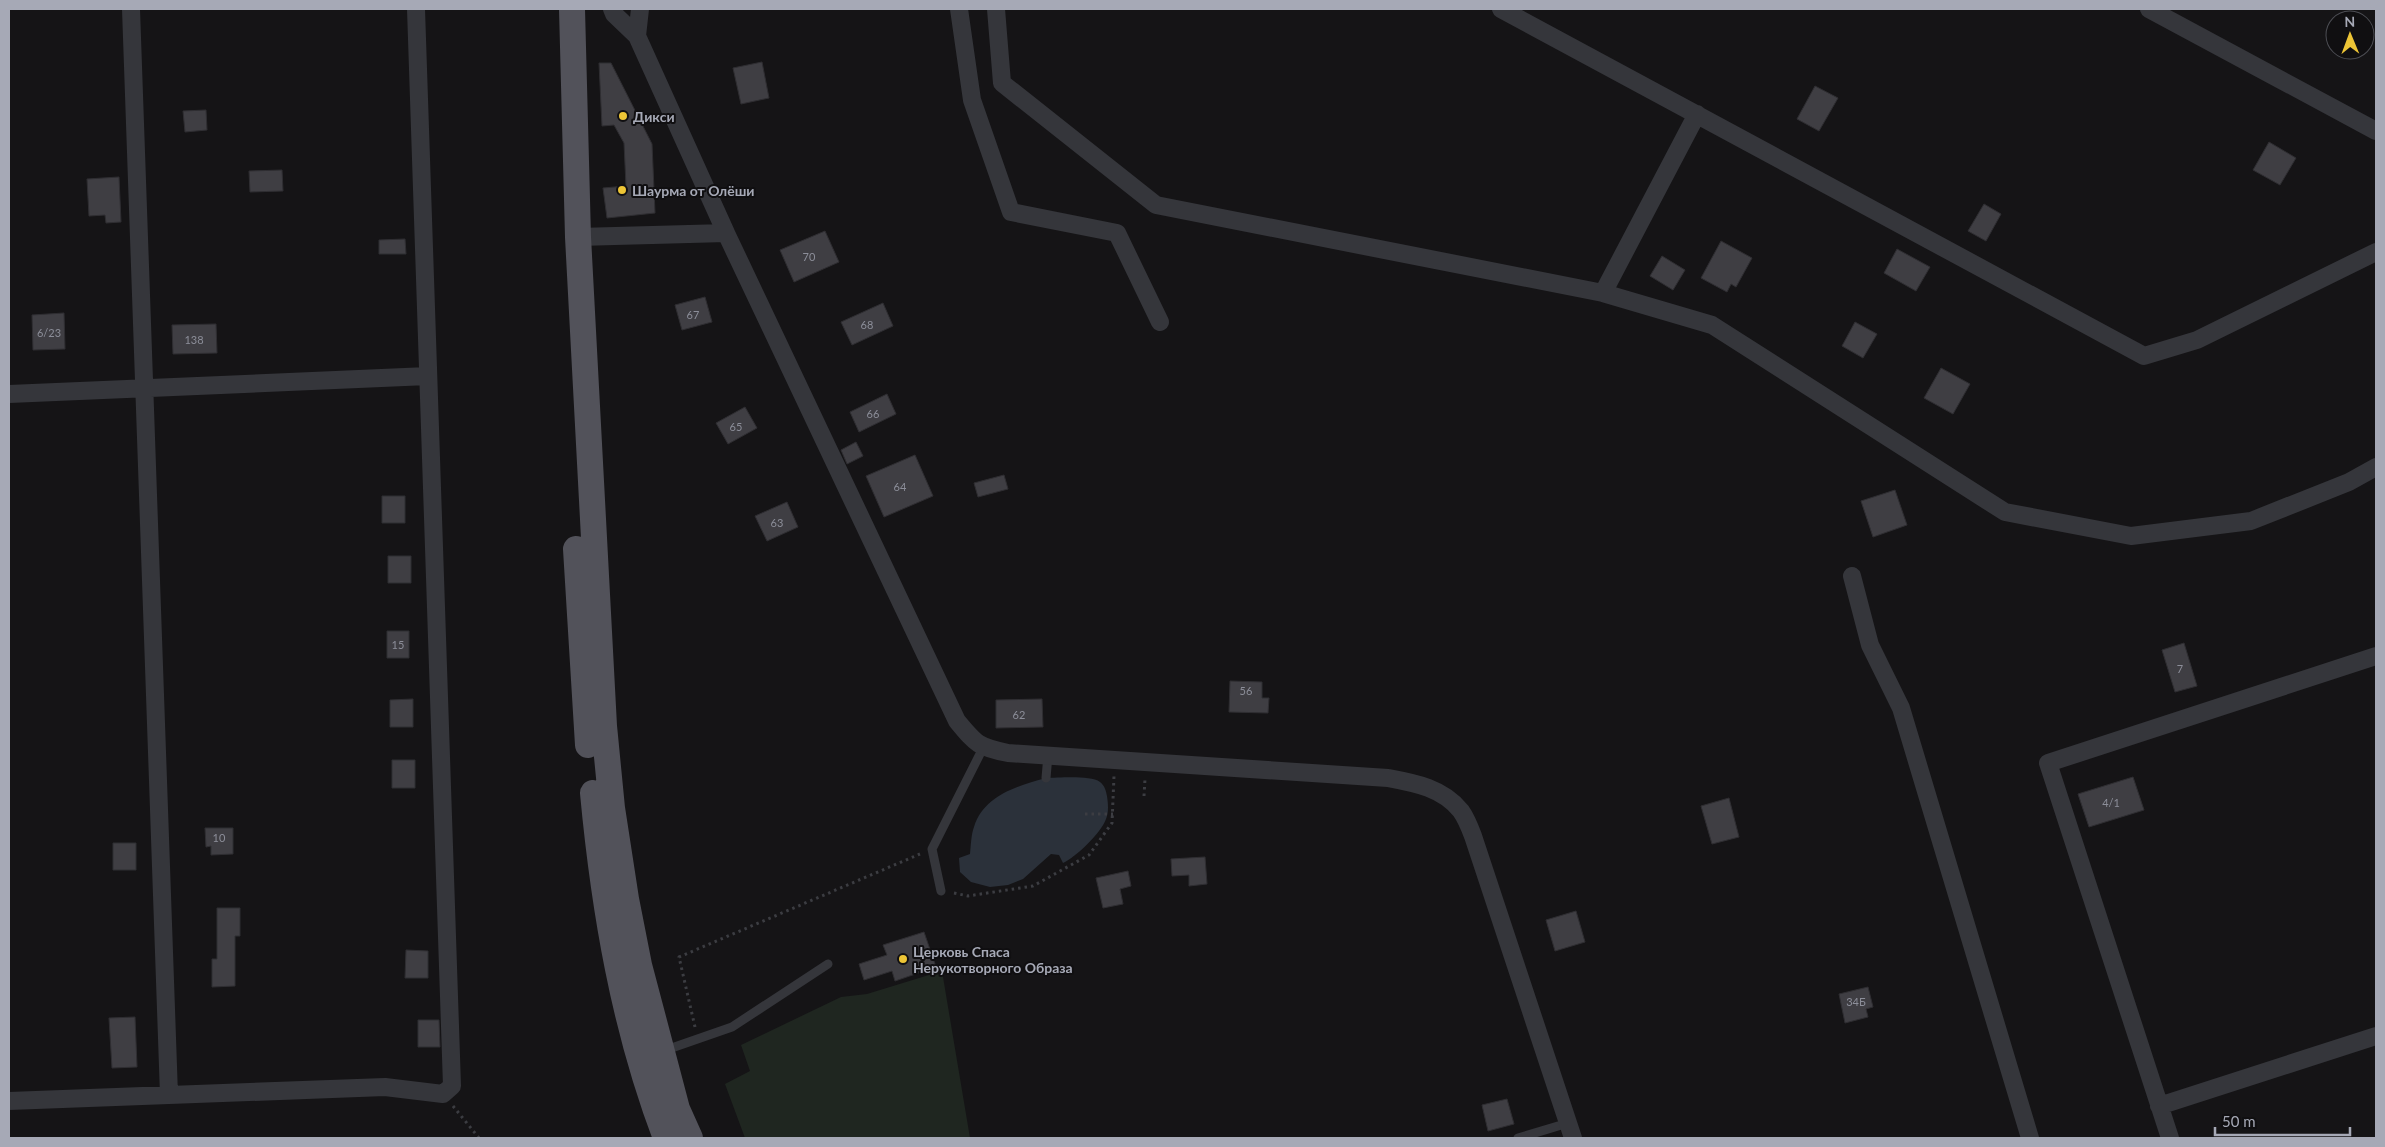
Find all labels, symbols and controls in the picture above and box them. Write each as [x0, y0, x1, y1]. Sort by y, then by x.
north arrow [2325, 10, 2375, 60]
text: N [2344, 13, 2355, 30]
place label: Дикси [633, 108, 675, 125]
marker: Дикси [617, 110, 629, 122]
place label: Шаурма от Олёши [632, 182, 755, 199]
marker: Шаурма от Олёши [616, 184, 628, 196]
house number: 70 [803, 250, 816, 263]
house number: 67 [687, 308, 699, 321]
house number: 68 [861, 318, 873, 331]
house number: 6/23 [37, 326, 61, 339]
house number: 138 [184, 333, 204, 346]
house number: 66 [867, 407, 879, 420]
house number: 65 [730, 420, 742, 433]
house number: 64 [894, 480, 907, 493]
house number: 63 [771, 516, 783, 529]
house number: 15 [392, 638, 404, 651]
house number: 7 [2177, 662, 2183, 675]
house number: 56 [1240, 684, 1252, 697]
house number: 62 [1013, 708, 1025, 721]
house number: 4/1 [2102, 796, 2120, 809]
house number: 10 [213, 831, 226, 844]
place label: Церковь Спаса Нерукотворного Образа [913, 943, 1073, 976]
marker: Церковь Спаса Нерукотворного Образа [897, 953, 909, 965]
house number: 34Б [1846, 995, 1866, 1008]
scale bar [2215, 1104, 2350, 1136]
text: 50 m [2222, 1112, 2256, 1130]

